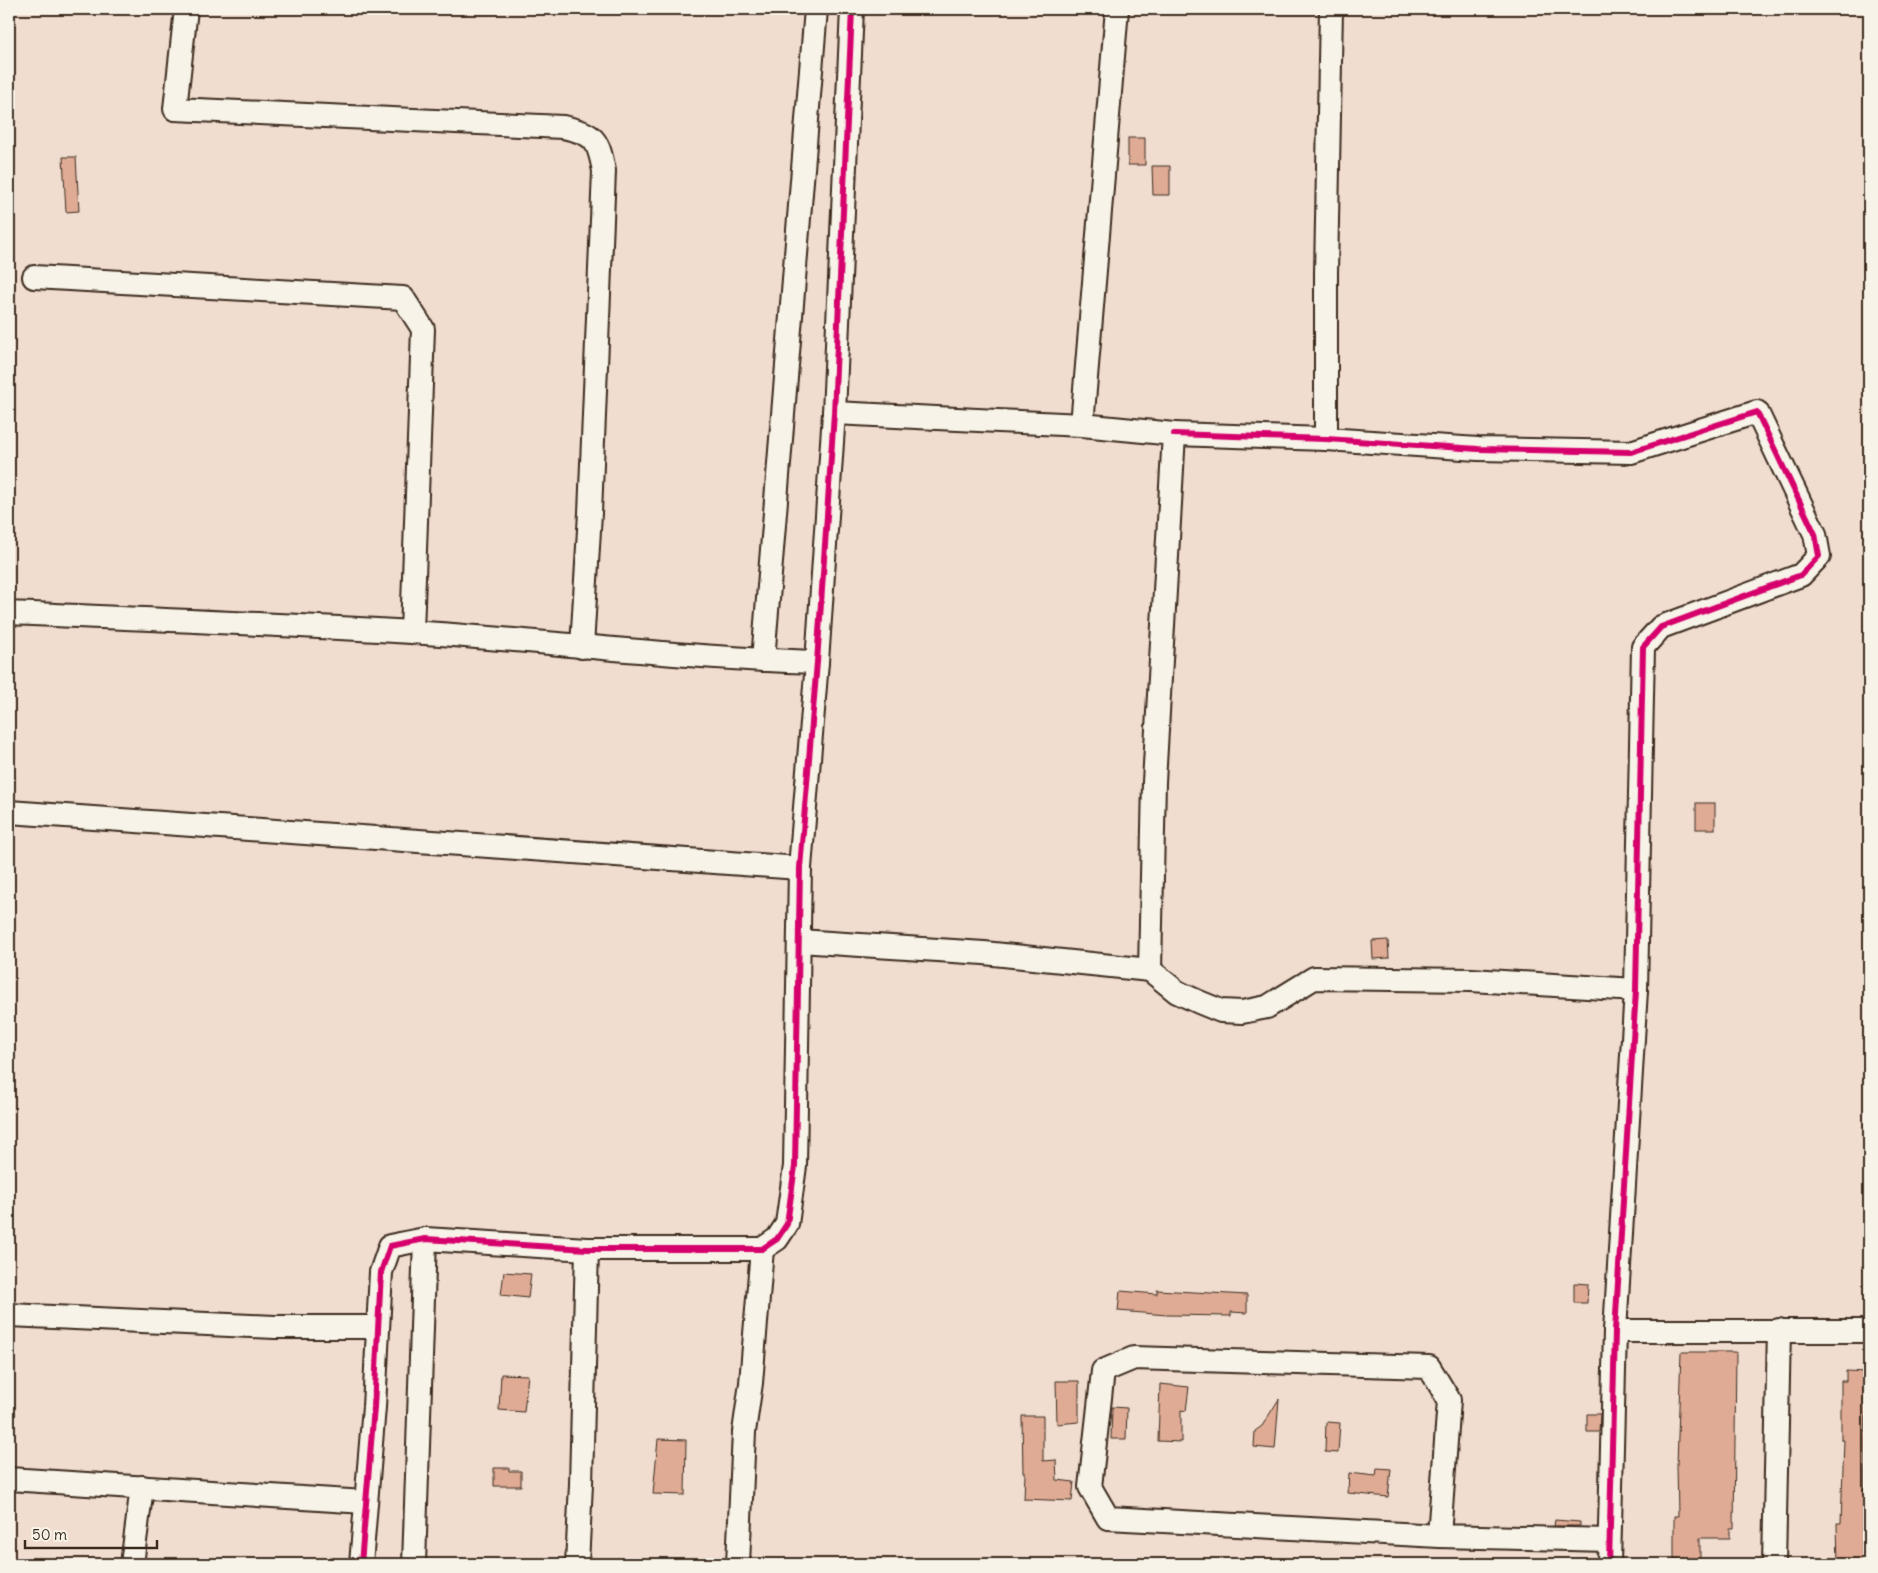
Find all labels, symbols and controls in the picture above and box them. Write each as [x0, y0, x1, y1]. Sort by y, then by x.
scale bar [25, 1518, 158, 1550]
text: 50 m [32, 1525, 67, 1544]

